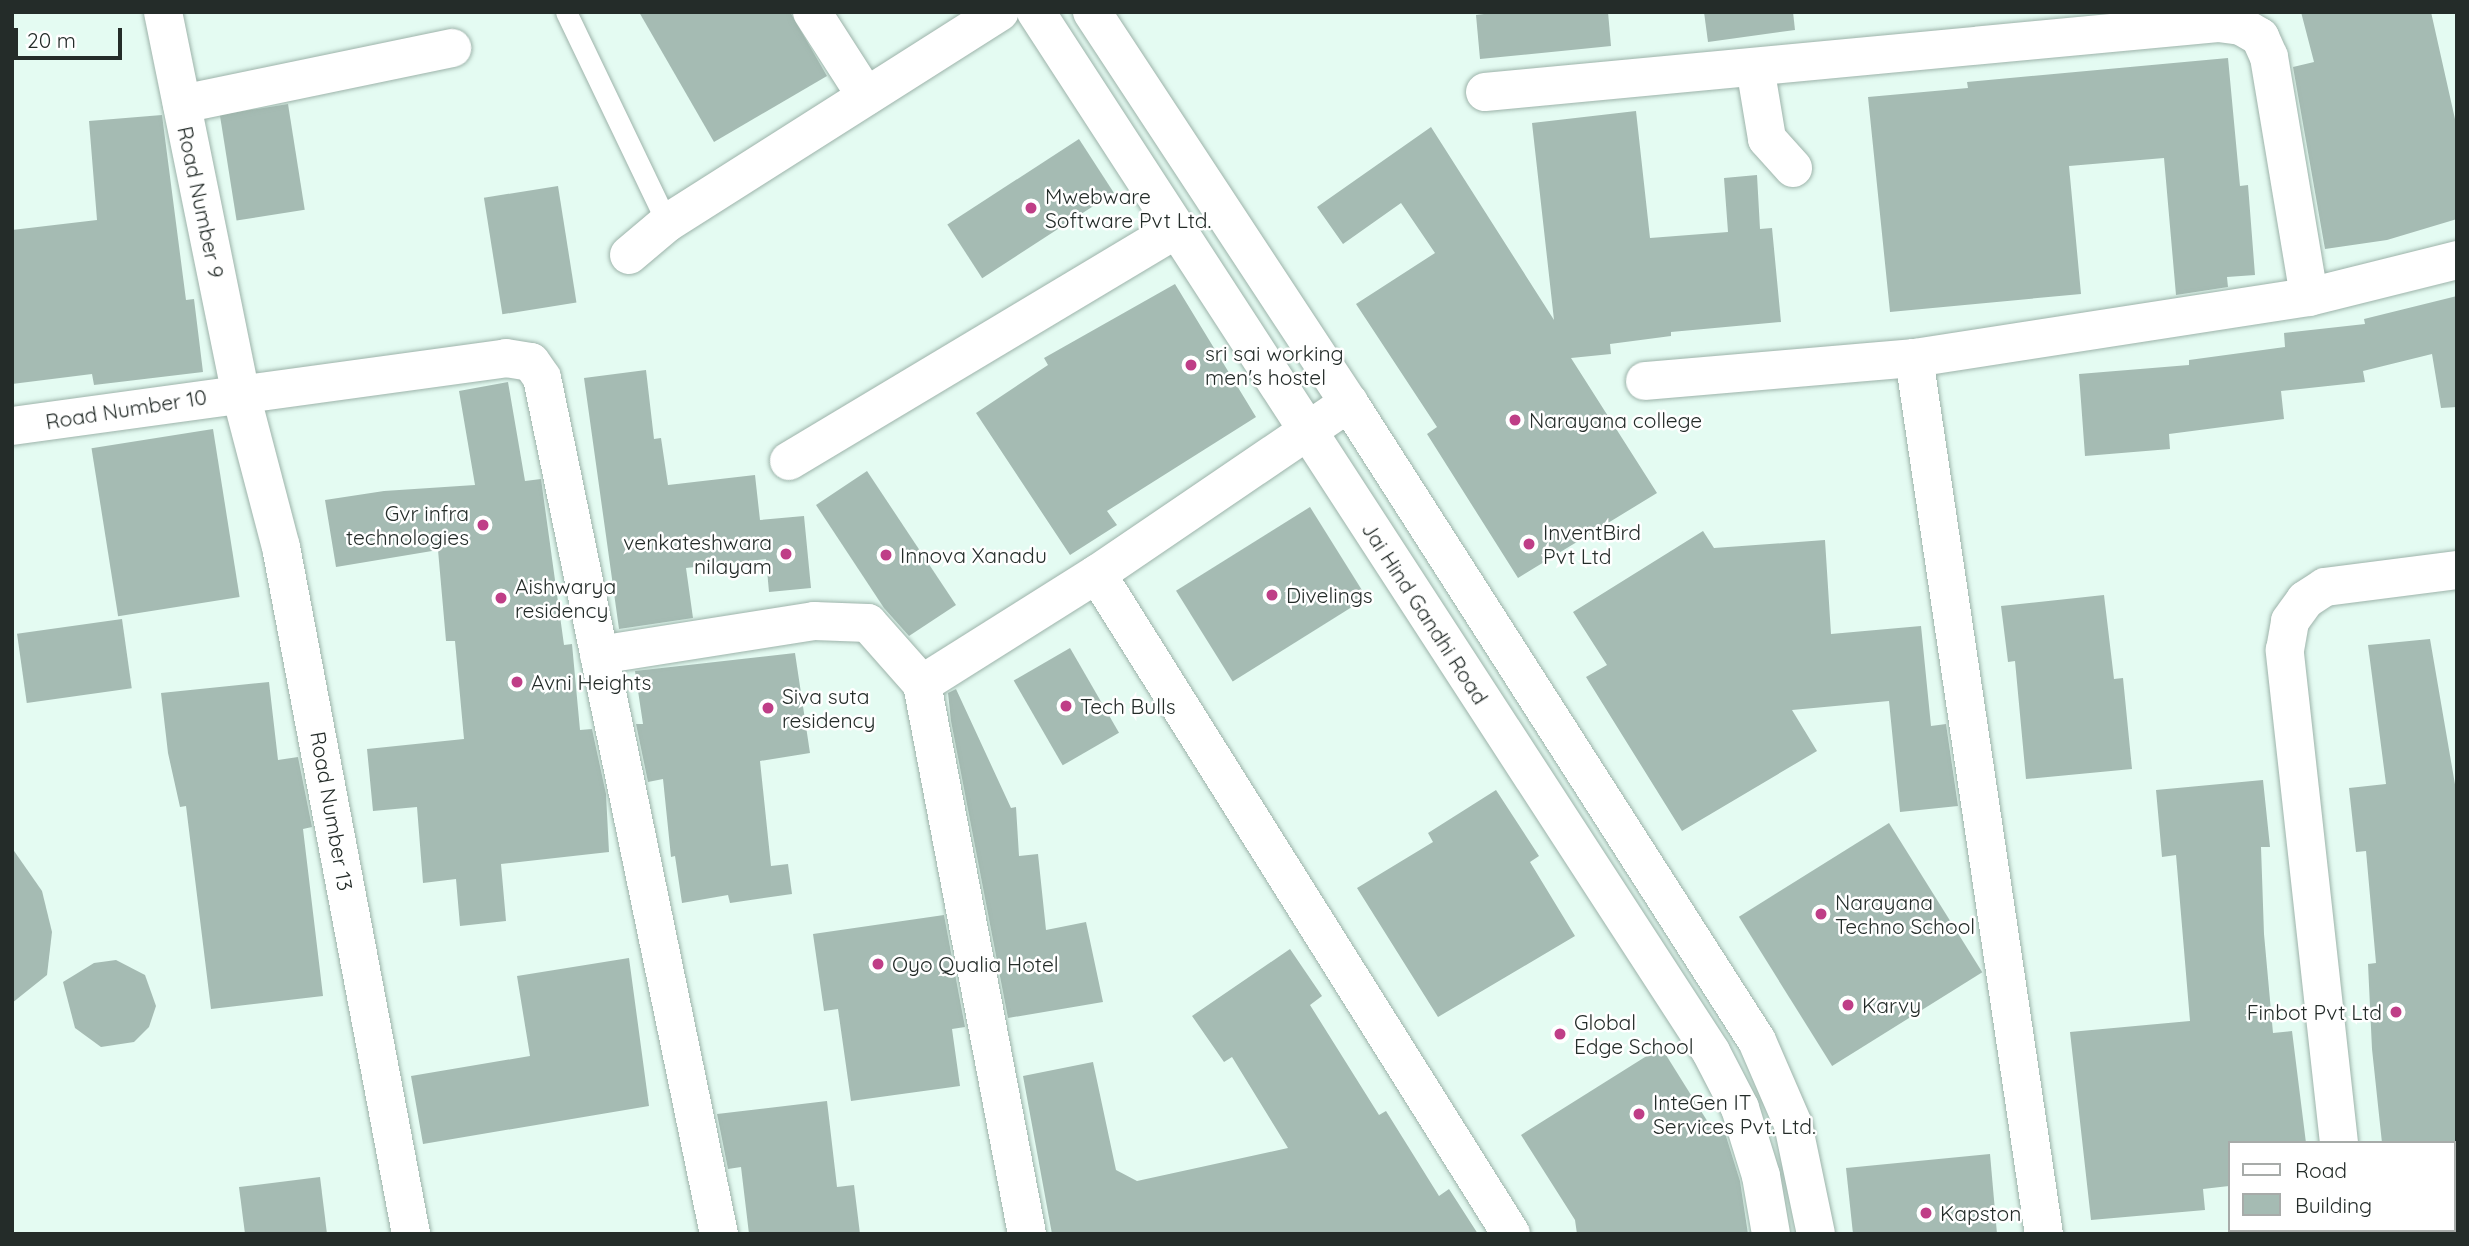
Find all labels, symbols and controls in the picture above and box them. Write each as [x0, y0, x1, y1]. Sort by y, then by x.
scale bar [18, 14, 126, 58]
text: 20 m [27, 27, 76, 53]
street label: Road Number 9 [173, 124, 229, 280]
place label: Mwebware Software Pvt Ltd. [1045, 183, 1211, 233]
marker: Mwebware Software Pvt Ltd. [1023, 200, 1039, 216]
place label: sri sai working men's hostel [1205, 340, 1344, 390]
marker: sri sai working men's hostel [1183, 357, 1199, 373]
street label: Road Number 10 [44, 384, 208, 434]
place label: Narayana college [1529, 407, 1702, 433]
marker: Narayana college [1507, 412, 1523, 428]
place label: Gvr infra technologies [346, 500, 469, 550]
marker: Gvr infra technologies [475, 517, 491, 533]
street label: Jai Hind Gandhi Road [1357, 517, 1493, 709]
place label: InventBird Pvt Ltd [1543, 519, 1641, 569]
place label: venkateshwara nilayam [623, 529, 772, 579]
marker: InventBird Pvt Ltd [1521, 536, 1537, 552]
place label: Innova Xanadu [900, 542, 1047, 568]
marker: venkateshwara nilayam [778, 546, 794, 562]
marker: Innova Xanadu [878, 547, 894, 563]
place label: Aishwarya residency [515, 573, 616, 623]
place label: Divelings [1286, 582, 1373, 608]
marker: Divelings [1264, 587, 1280, 603]
marker: Aishwarya residency [493, 590, 509, 606]
place label: Avni Heights [531, 669, 651, 695]
marker: Avni Heights [509, 674, 525, 690]
place label: Siva suta residency [782, 683, 875, 733]
place label: Tech Bulls [1080, 693, 1176, 719]
marker: Tech Bulls [1058, 698, 1074, 714]
marker: Siva suta residency [760, 700, 776, 716]
street label: Road Number 13 [306, 729, 358, 893]
place label: Narayana Techno School [1835, 889, 1975, 939]
marker: Narayana Techno School [1813, 906, 1829, 922]
place label: Oyo Qualia Hotel [892, 951, 1059, 977]
marker: Oyo Qualia Hotel [870, 956, 886, 972]
place label: Karvy [1862, 992, 1921, 1018]
marker: Karvy [1840, 997, 1856, 1013]
place label: Finbot Pvt Ltd [2247, 999, 2382, 1025]
marker: Finbot Pvt Ltd [2388, 1004, 2404, 1020]
place label: Global Edge School [1574, 1009, 1694, 1059]
marker: Global Edge School [1552, 1026, 1568, 1042]
place label: InteGen IT Services Pvt. Ltd. [1653, 1089, 1816, 1139]
marker: InteGen IT Services Pvt. Ltd. [1631, 1106, 1647, 1122]
legend [2228, 1141, 2455, 1232]
text: Road [2295, 1157, 2347, 1183]
text: Building [2295, 1192, 2372, 1218]
place label: Kapston [1940, 1200, 2021, 1226]
marker: Kapston [1918, 1205, 1934, 1221]

